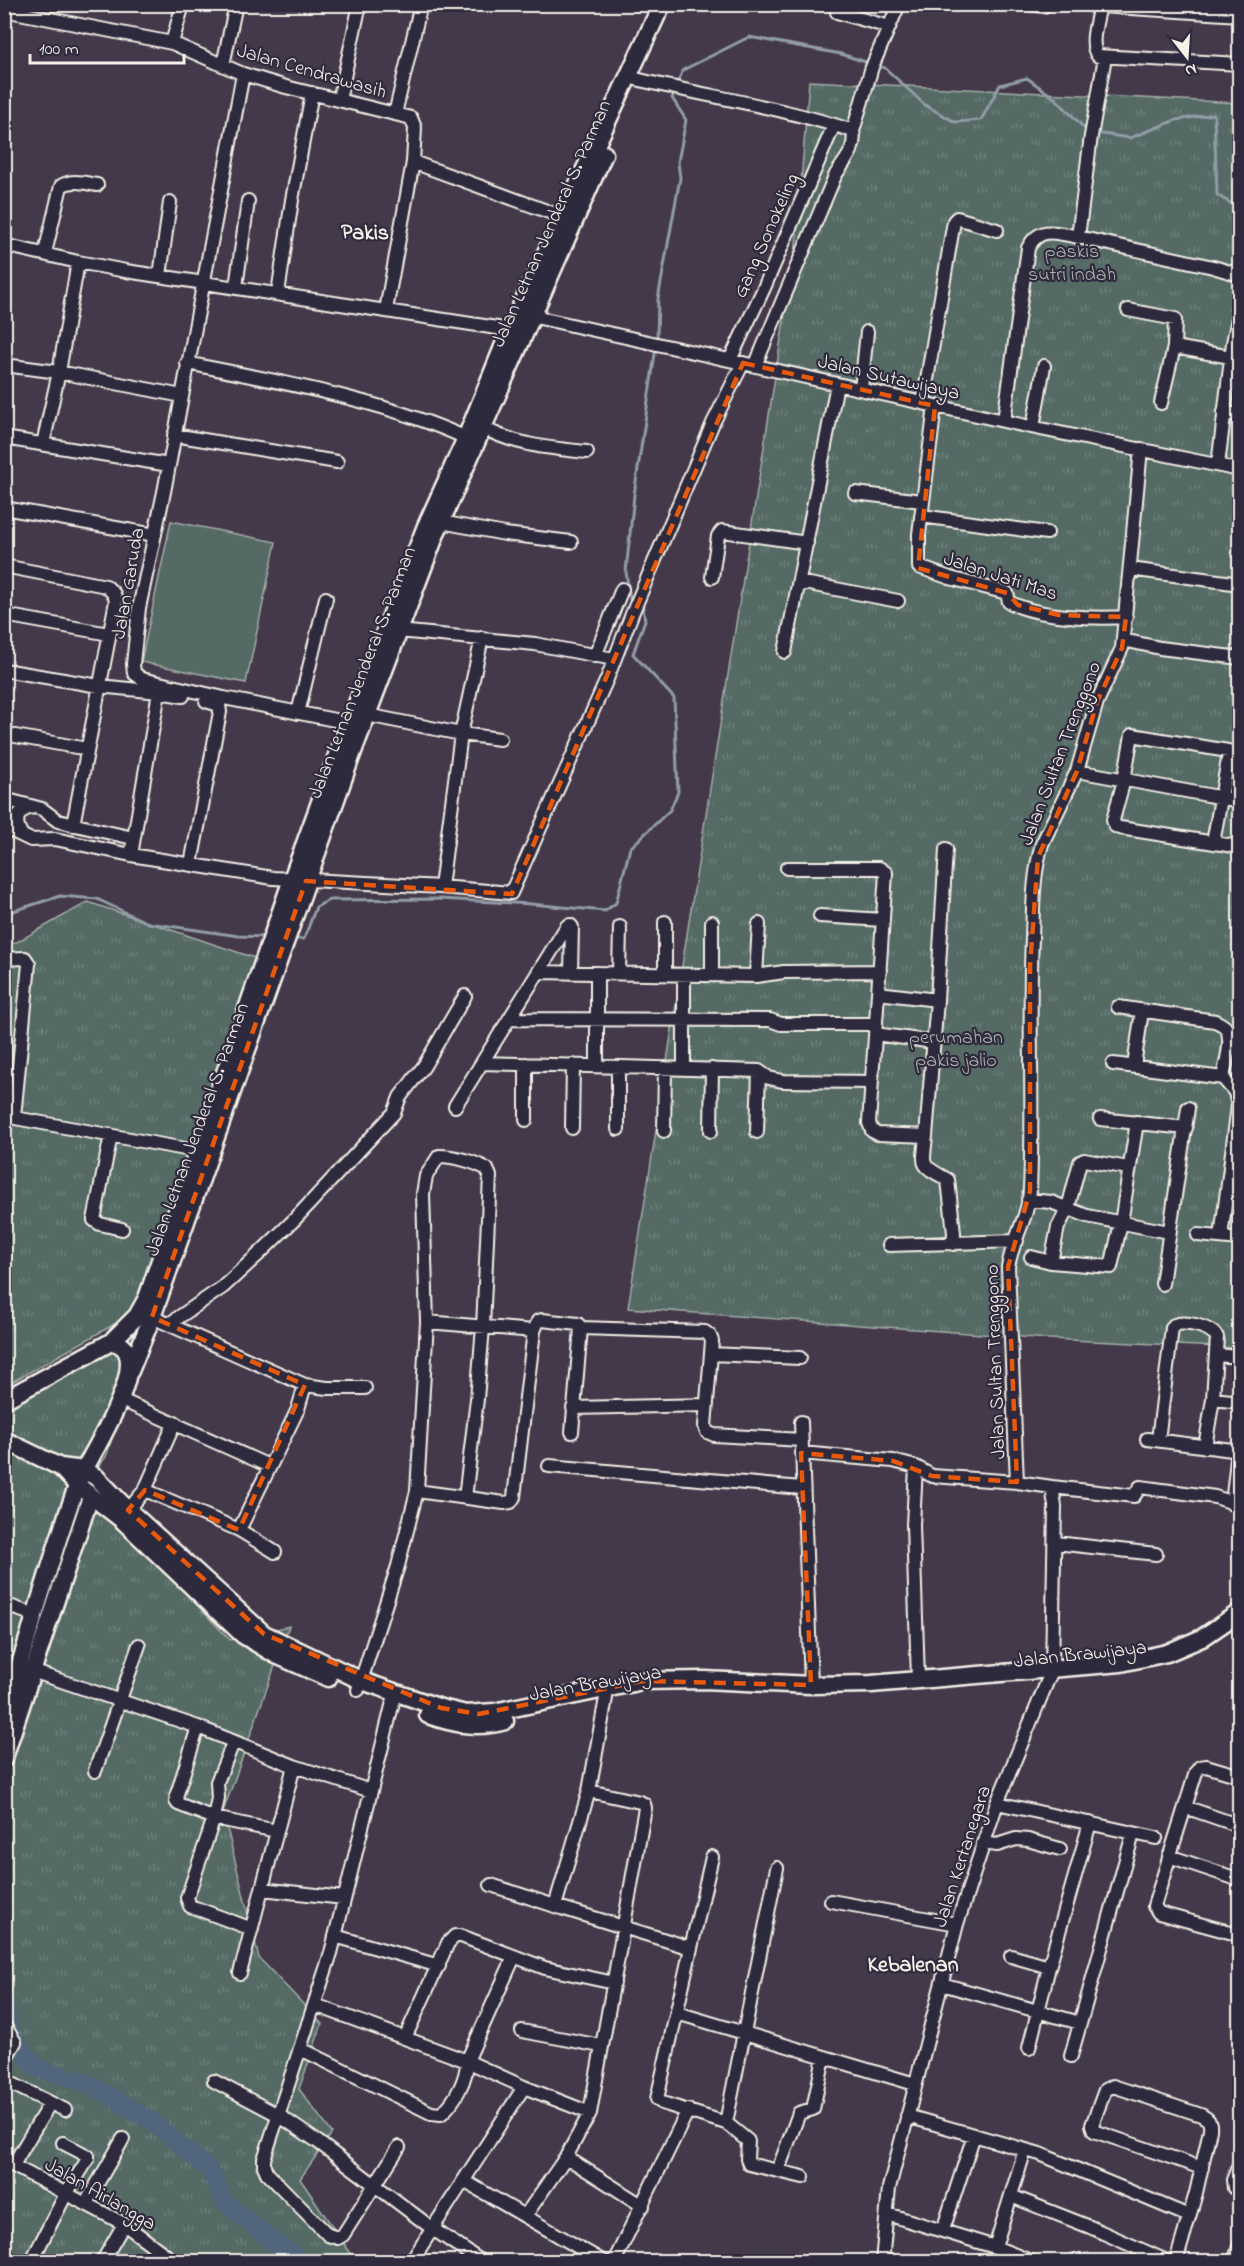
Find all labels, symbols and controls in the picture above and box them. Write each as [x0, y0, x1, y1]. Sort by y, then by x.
scale bar [30, 27, 184, 65]
north arrow [1157, 27, 1217, 87]
text: 100 m [39, 37, 79, 63]
street label: Jalan Cendrawasih [233, 37, 390, 108]
text: N [1182, 56, 1199, 83]
street label: Jalan Letnan Jenderal S. Parman [485, 96, 620, 352]
street label: Gang Sonokeling [727, 169, 809, 303]
district label: Pakis [341, 218, 389, 250]
park label: paskis sutri indah [1028, 238, 1116, 290]
street label: Jalan Sutawijaya [815, 348, 962, 409]
street label: Jalan Garuda [105, 525, 154, 641]
street label: Jalan Letnan Jenderal S. Parman [302, 543, 425, 803]
street label: Jalan Jati Mas [939, 545, 1061, 609]
street label: Jalan Sultan Trenggono [1013, 658, 1111, 850]
street label: Jalan Letnan Jenderal S. Parman [139, 999, 258, 1261]
park label: perumahan pakis jalio [909, 1024, 1003, 1076]
street label: Jalan Sultan Trenggono [979, 1264, 1015, 1460]
street label: Jalan Brawijaya [1012, 1634, 1148, 1677]
street label: Jalan Brawijaya [527, 1659, 664, 1710]
street label: Jalan Kertanegara [927, 1782, 1001, 1932]
district label: Kebalenan [867, 1950, 959, 1982]
street label: Jalan Airlangga [38, 2151, 161, 2240]

